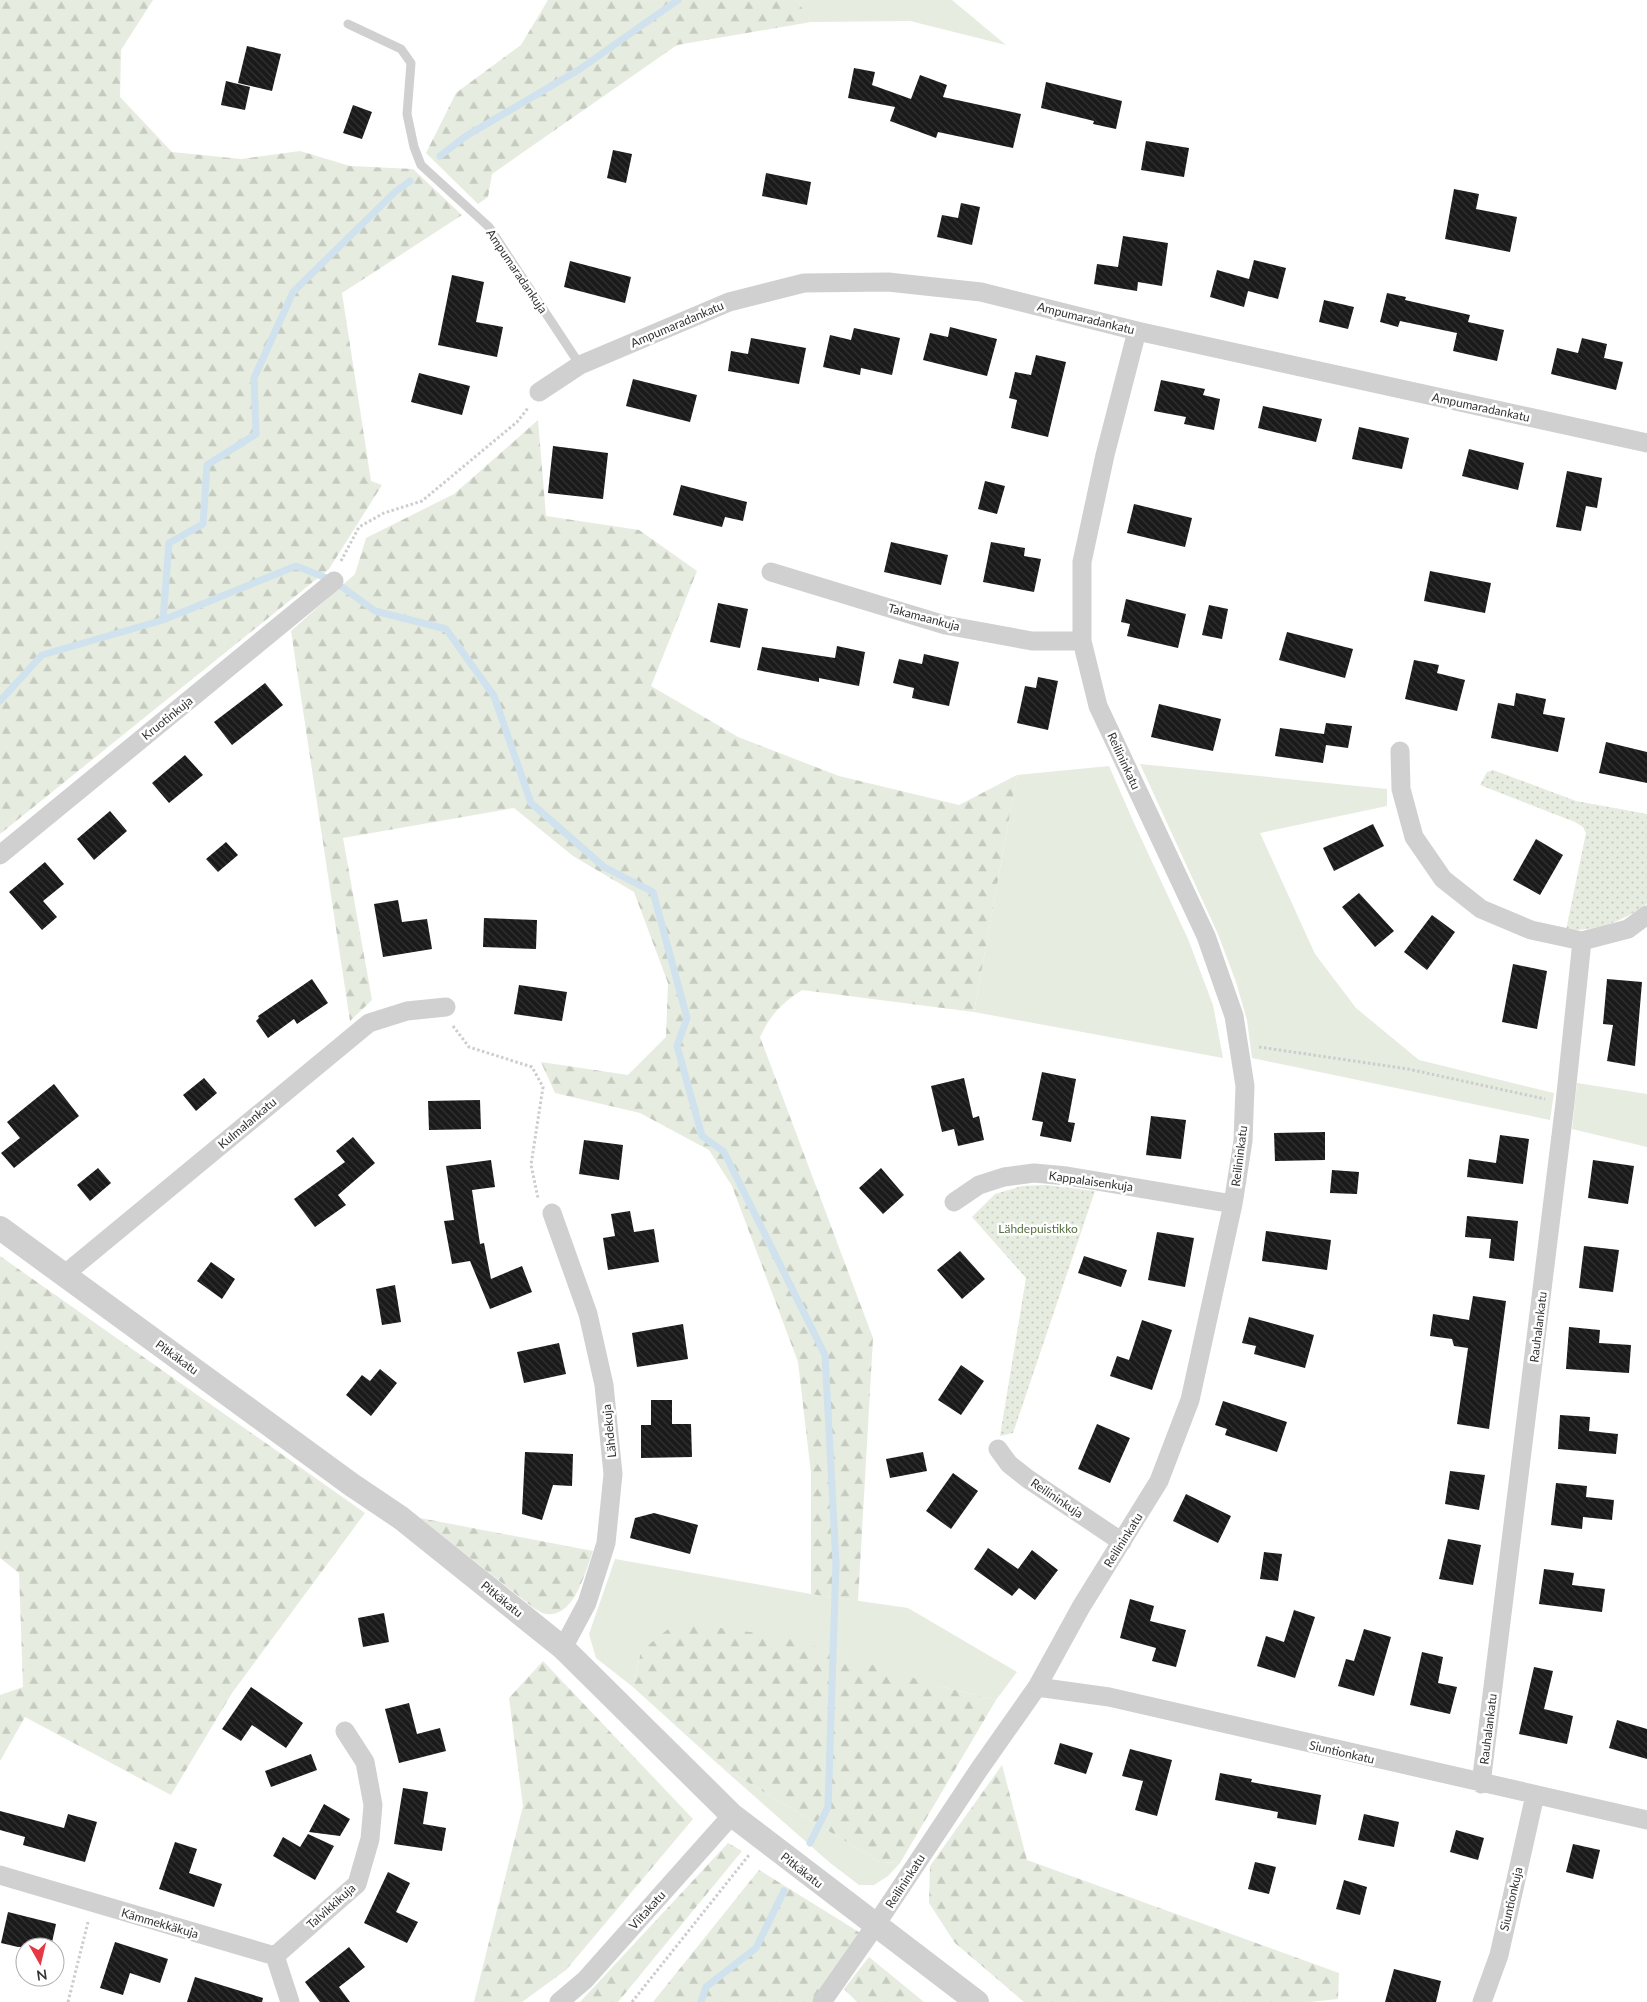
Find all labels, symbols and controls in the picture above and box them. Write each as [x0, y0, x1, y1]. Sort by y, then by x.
street label: Ampumaradankuja [483, 226, 551, 316]
street label: Ampumaradankatu [628, 298, 726, 350]
street label: Ampumaradankatu [1036, 299, 1136, 337]
street label: Ampumaradankatu [1431, 389, 1531, 425]
street label: Takamaankuja [886, 600, 962, 634]
street label: Kruotinkuja [138, 693, 196, 743]
street label: Reilininkatu [1104, 730, 1144, 792]
street label: Kulmalankatu [215, 1094, 279, 1152]
street label: Reilininkatu [1228, 1125, 1250, 1187]
street label: Kappalaisenkuja [1048, 1168, 1134, 1194]
park label: Lähdepuistikko [998, 1221, 1078, 1236]
street label: Rauhalankatu [1526, 1291, 1550, 1363]
street label: Pitkäkatu [153, 1336, 201, 1378]
street label: Lähdekuja [599, 1404, 619, 1458]
street label: Reilininkuja [1028, 1475, 1086, 1521]
street label: Reilininkatu [1100, 1510, 1146, 1570]
street label: Pitkäkatu [478, 1578, 526, 1620]
street label: Rauhalankatu [1476, 1693, 1500, 1765]
street label: Siuntionkatu [1308, 1737, 1376, 1767]
street label: Pitkäkatu [778, 1849, 826, 1891]
street label: Reilininkatu [882, 1851, 928, 1911]
street label: Siuntionkuja [1496, 1866, 1526, 1932]
street label: Talvikkikuja [304, 1880, 358, 1932]
street label: Viitakatu [626, 1887, 668, 1933]
street label: Kämmekkäkuja [120, 1905, 200, 1941]
north arrow [15, 1937, 65, 1987]
text: N [35, 1966, 48, 1985]

